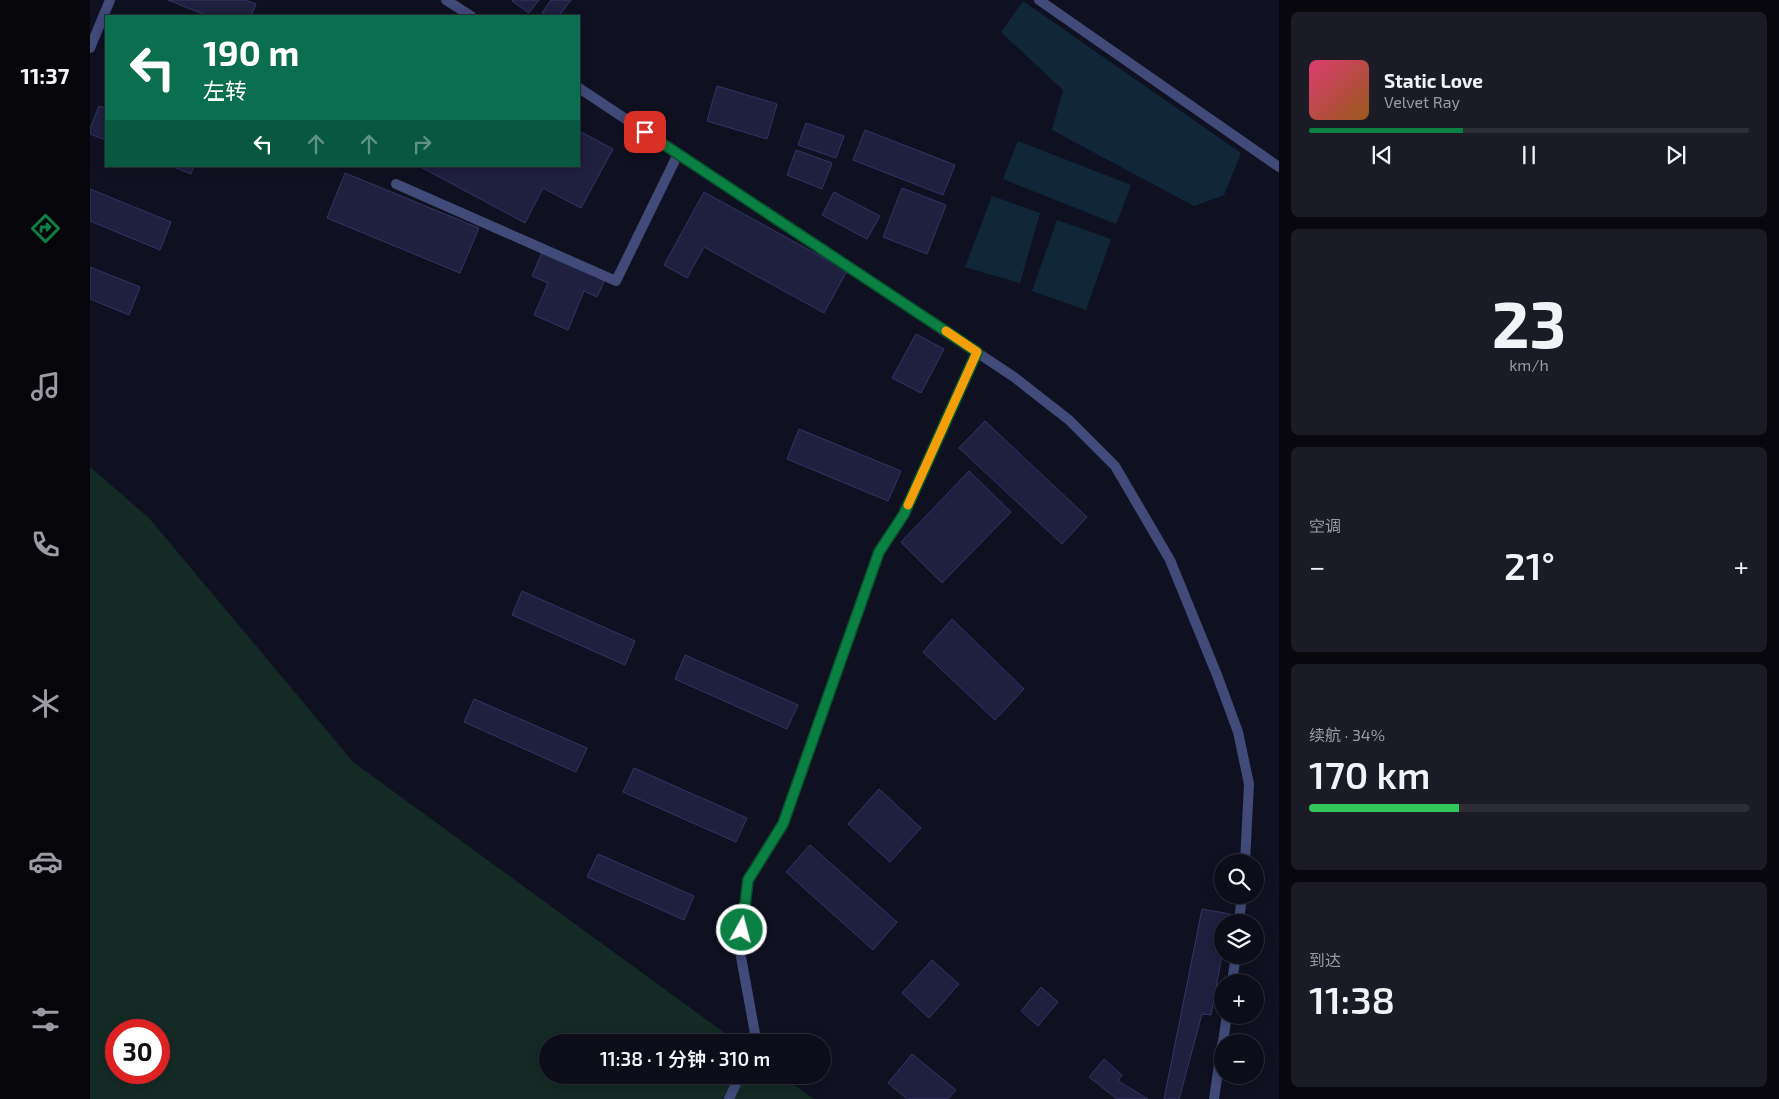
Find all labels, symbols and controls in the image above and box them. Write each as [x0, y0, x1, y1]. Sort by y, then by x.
text: 190 m [203, 31, 299, 73]
icon: left [120, 35, 185, 100]
text: 11:37 [21, 62, 69, 88]
text: Static Love [1384, 69, 1483, 92]
text: 左转 [203, 77, 247, 103]
text: Velvet Ray [1384, 92, 1460, 111]
pin [624, 111, 666, 153]
icon: arrive [631, 118, 659, 146]
icon: left [249, 130, 277, 158]
icon: ahead [302, 130, 330, 158]
icon: ahead [355, 130, 383, 158]
icon: right [408, 130, 436, 158]
icon: previous [1368, 141, 1396, 169]
icon: pause [1515, 141, 1543, 169]
icon: next [1662, 141, 1690, 169]
icon: directions [28, 211, 63, 246]
text: 23 [1492, 283, 1566, 361]
text: km/h [1509, 355, 1549, 374]
icon: music [28, 369, 63, 404]
text: 空调 [1309, 516, 1341, 535]
icon: phone [28, 527, 63, 562]
text: 21° [1504, 542, 1555, 588]
text: − [1309, 549, 1325, 583]
text: + [1734, 549, 1749, 583]
icon: climate [28, 686, 63, 721]
text: 续航 · 34% [1309, 725, 1385, 744]
text: 170 km [1309, 751, 1430, 797]
icon: car [28, 844, 63, 879]
map controls [1214, 854, 1264, 1084]
button: search [1214, 854, 1264, 904]
position arrow [715, 903, 767, 955]
button: layers [1214, 914, 1264, 964]
text: 到达 [1309, 950, 1341, 969]
button: + [1214, 974, 1264, 1024]
text: 11:38 [1309, 976, 1395, 1022]
icon: filters [28, 1002, 63, 1037]
speed limit sign: 30 [105, 1019, 170, 1084]
button: − [1214, 1034, 1264, 1084]
text: 11:38 · 1 分钟 · 310 m [600, 1047, 770, 1070]

